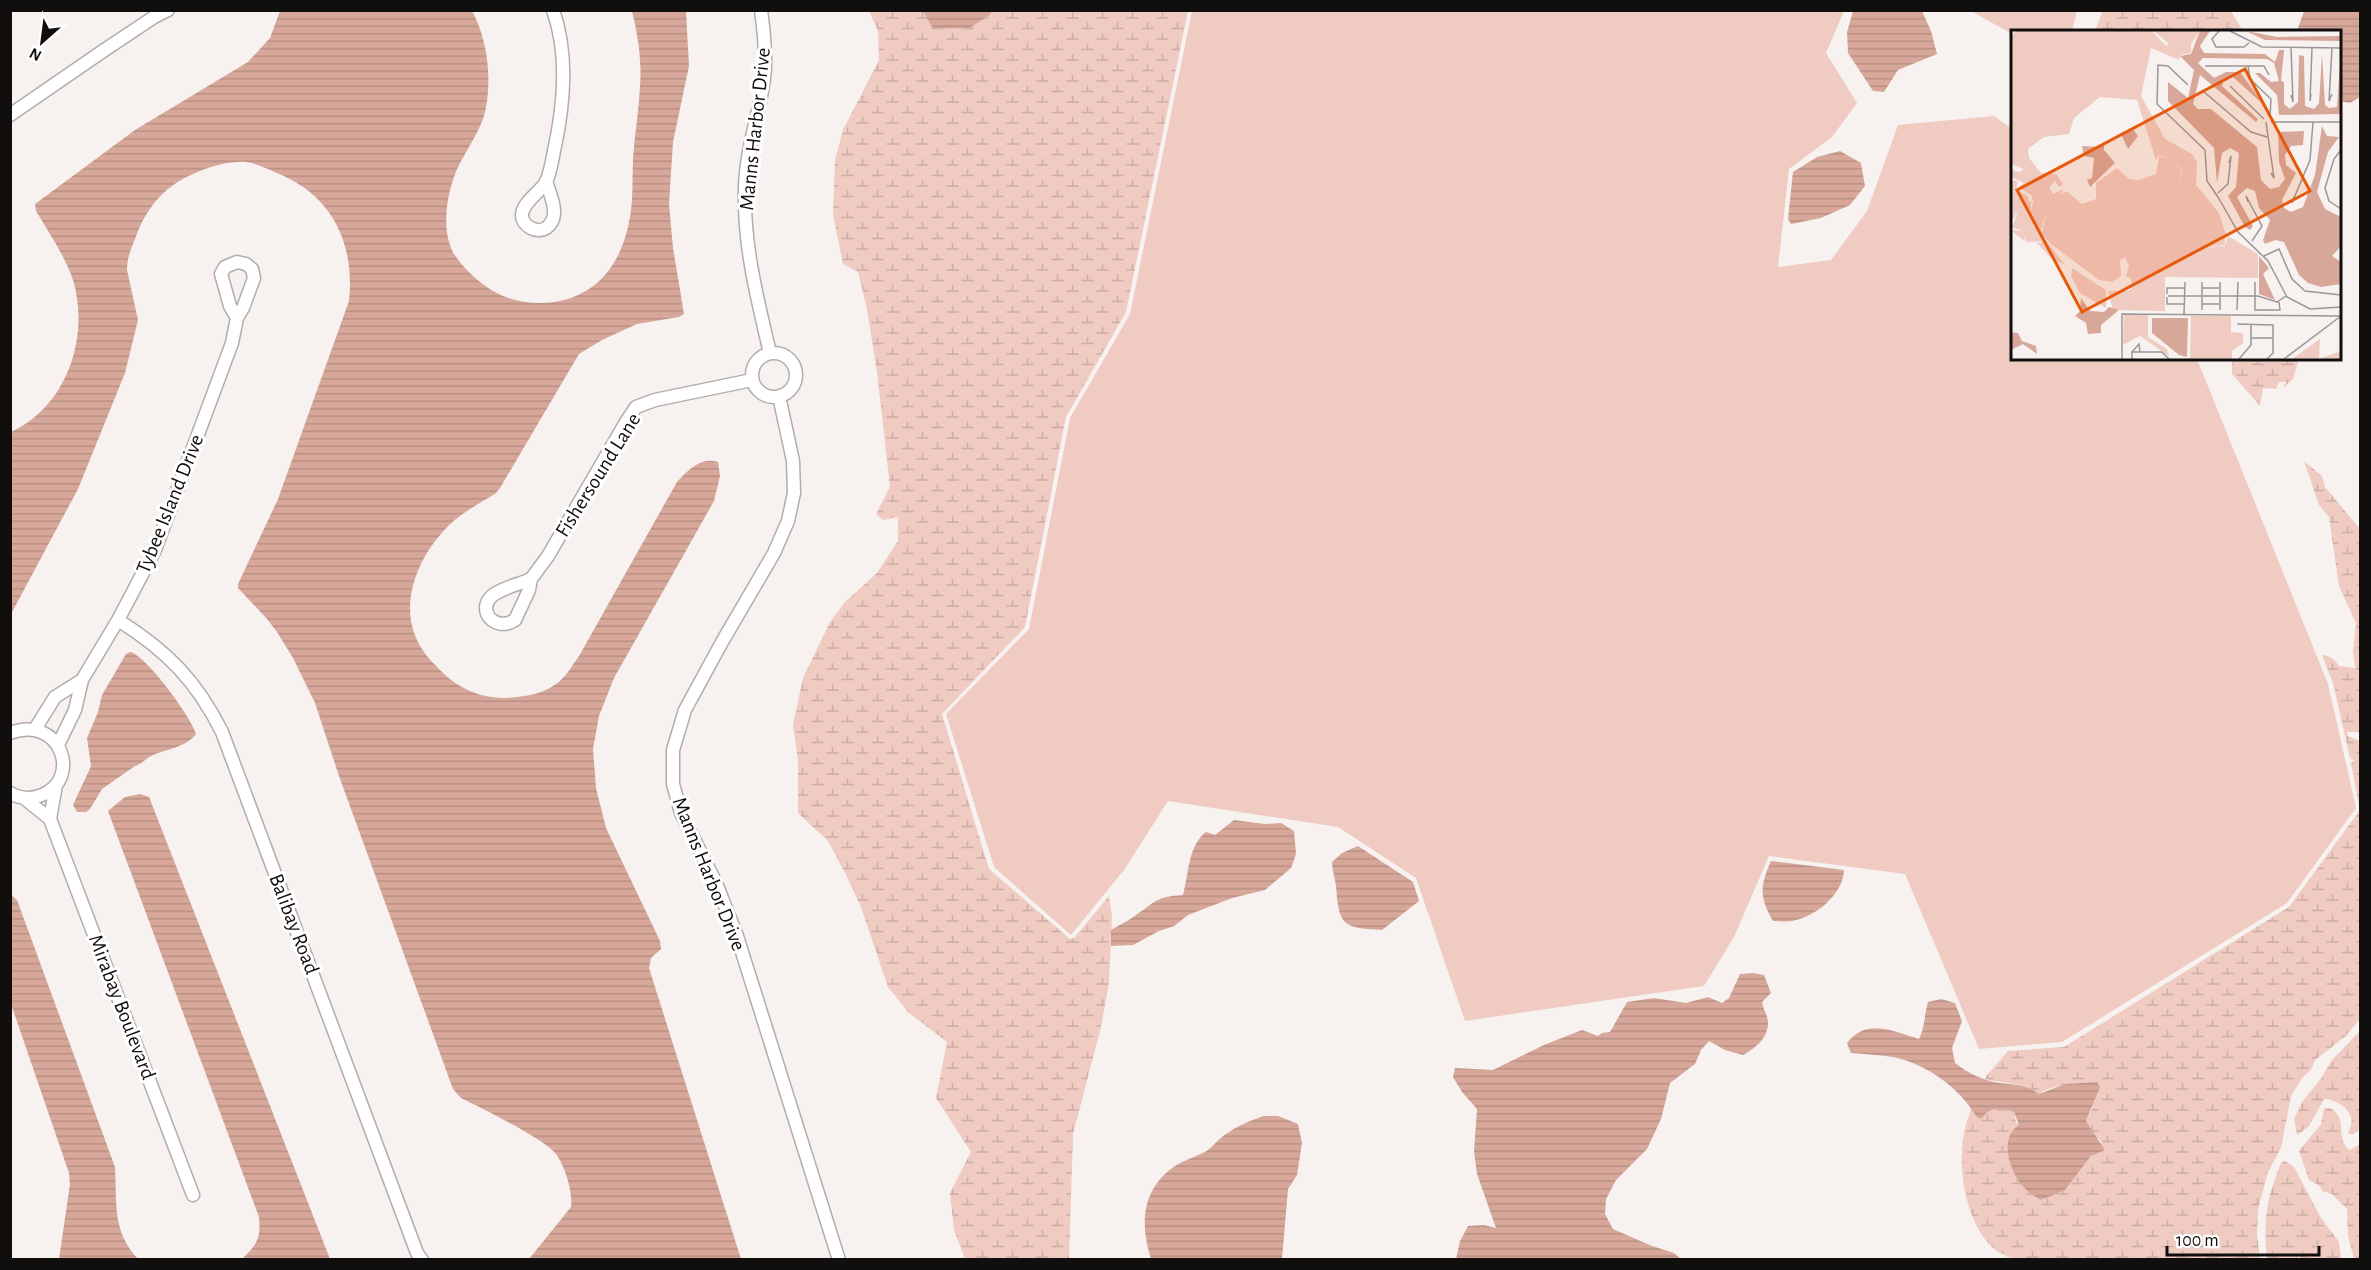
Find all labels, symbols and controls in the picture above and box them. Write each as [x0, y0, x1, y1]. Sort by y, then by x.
north arrow [12, 12, 72, 72]
inset map [2011, 30, 2341, 360]
text: N [27, 45, 44, 64]
street label: Manns Harbor Drive [736, 47, 774, 211]
street label: Fishersound Lane [552, 409, 644, 541]
street label: Tybee Island Drive [133, 431, 207, 577]
street label: Manns Harbor Drive [669, 794, 749, 954]
street label: Balibay Road [265, 871, 323, 977]
street label: Mirabay Boulevard [85, 932, 159, 1082]
scale bar [2167, 1219, 2318, 1257]
text: 100 m [2176, 1232, 2219, 1250]

